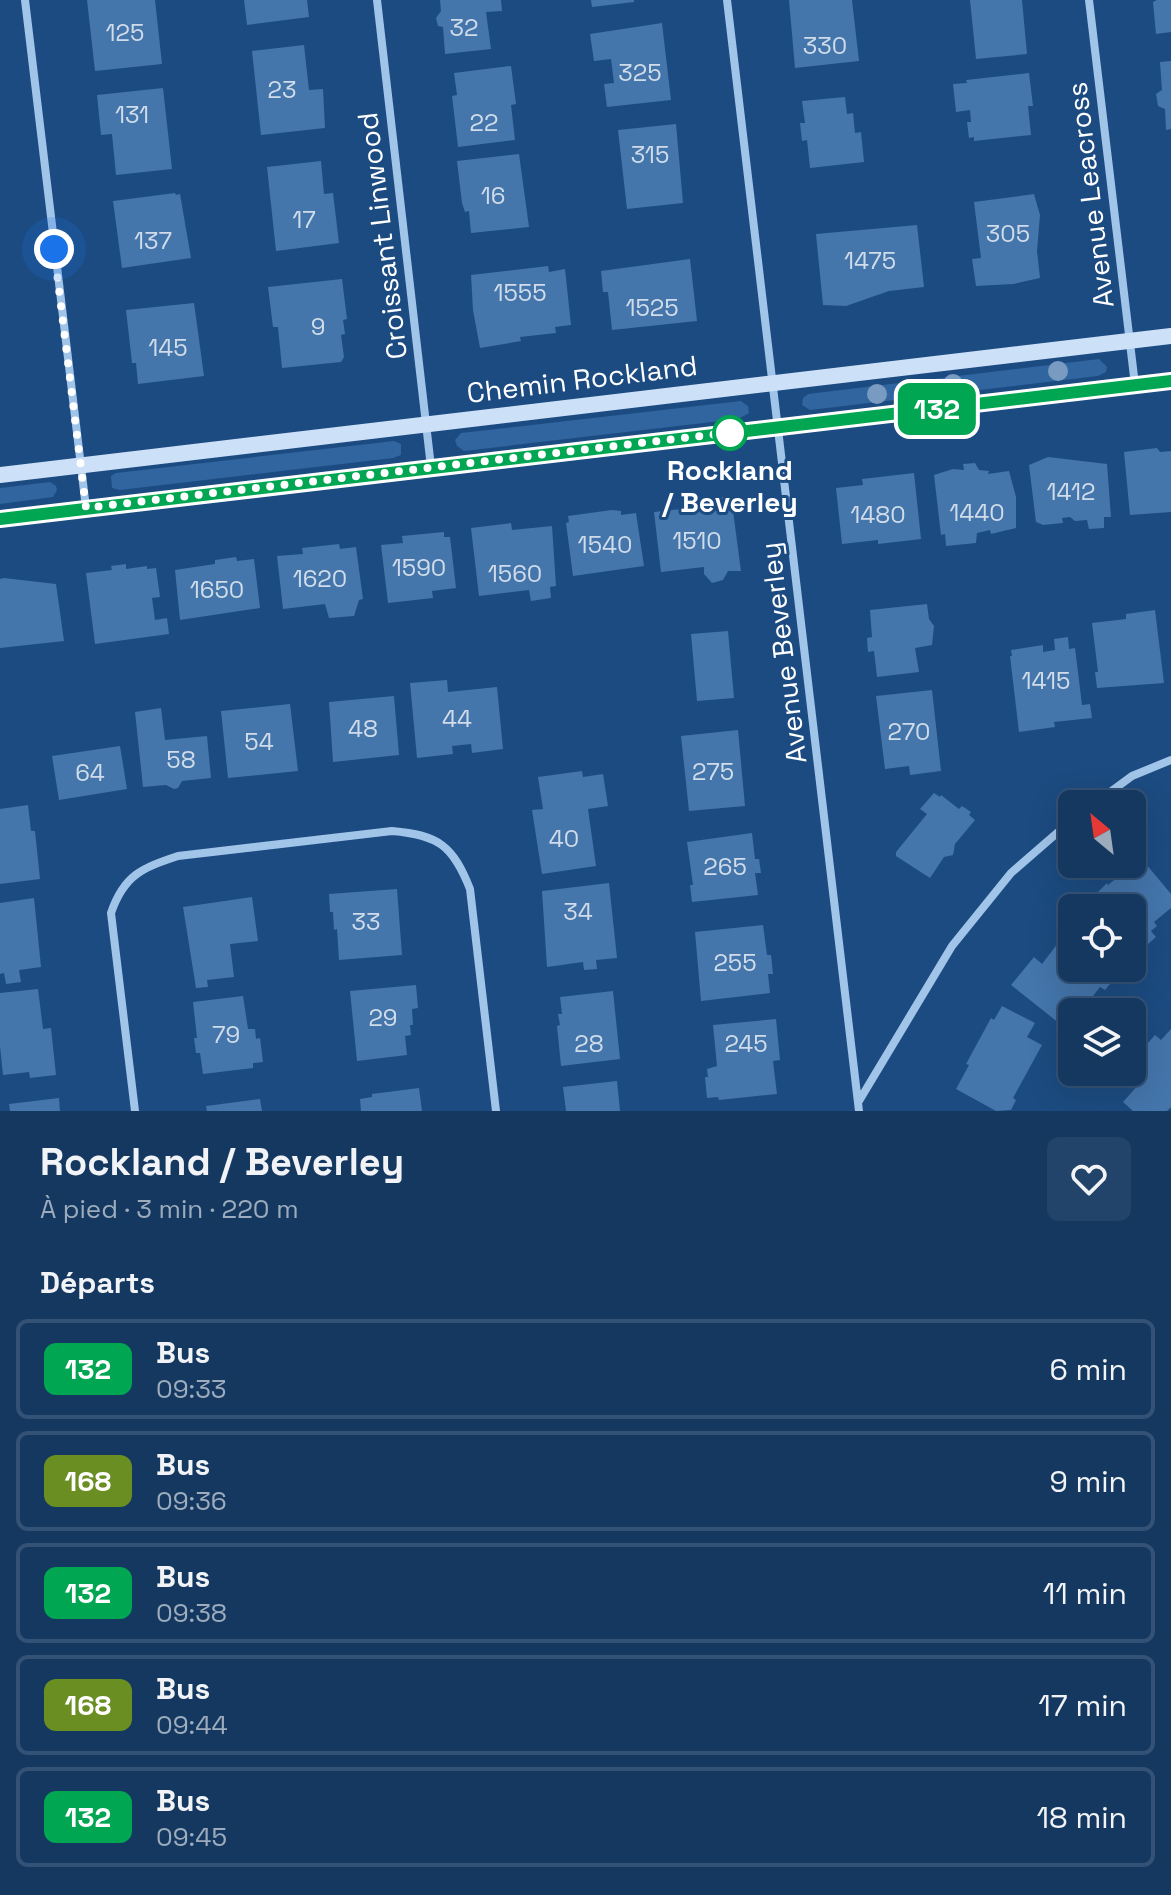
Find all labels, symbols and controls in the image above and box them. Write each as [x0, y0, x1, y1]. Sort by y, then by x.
house number: 32 [450, 12, 478, 43]
house number: 125 [106, 17, 144, 48]
house number: 330 [803, 30, 847, 61]
house number: 325 [618, 57, 662, 88]
house number: 23 [268, 74, 296, 105]
street label: Avenue Leacross [1058, 80, 1122, 310]
house number: 131 [115, 99, 149, 130]
house number: 22 [470, 107, 498, 138]
street label: Croissant Linwood [349, 110, 415, 362]
house number: 315 [631, 139, 669, 170]
house number: 16 [481, 180, 505, 211]
house number: 17 [292, 204, 316, 235]
house number: 305 [986, 218, 1030, 249]
house number: 137 [134, 225, 172, 256]
your location [34, 229, 74, 269]
house number: 1475 [844, 245, 896, 276]
house number: 1555 [493, 277, 547, 308]
house number: 1525 [625, 292, 679, 323]
house number: 9 [311, 311, 325, 342]
house number: 145 [148, 332, 188, 363]
street label: Chemin Rockland [465, 347, 699, 411]
line badge: 132 [891, 383, 983, 435]
text: 132 [914, 391, 960, 427]
marker: Rockland / Beverley [713, 416, 747, 450]
place label: Rockland / Beverley [661, 452, 798, 520]
house number: 1412 [1047, 476, 1095, 507]
house number: 1440 [949, 497, 1005, 528]
house number: 1480 [850, 499, 906, 530]
house number: 1510 [672, 525, 722, 556]
house number: 1540 [578, 529, 632, 560]
street label: Avenue Beverley [752, 540, 814, 766]
house number: 1590 [392, 552, 446, 583]
house number: 1560 [488, 558, 542, 589]
house number: 1620 [293, 563, 347, 594]
house number: 1650 [190, 574, 244, 605]
house number: 1415 [1022, 665, 1070, 696]
house number: 44 [442, 703, 472, 734]
house number: 48 [348, 713, 378, 744]
house number: 270 [887, 716, 931, 747]
house number: 54 [244, 726, 274, 757]
house number: 58 [166, 744, 196, 775]
house number: 275 [692, 756, 734, 787]
house number: 64 [75, 757, 105, 788]
north arrow [1058, 790, 1146, 878]
map controls [1058, 790, 1146, 1086]
house number: 40 [549, 823, 579, 854]
house number: 265 [703, 851, 747, 882]
button: locate [1058, 894, 1146, 982]
house number: 34 [563, 896, 593, 927]
house number: 33 [352, 906, 381, 937]
house number: 255 [713, 947, 757, 978]
button: layers [1058, 998, 1146, 1086]
house number: 29 [368, 1002, 398, 1033]
house number: 79 [212, 1019, 240, 1050]
house number: 28 [574, 1028, 604, 1059]
house number: 245 [724, 1028, 768, 1059]
button: heart [1047, 1137, 1131, 1221]
text: Rockland / Beverley [40, 1138, 404, 1186]
text: À pied · 3 min · 220 m [40, 1192, 299, 1226]
text: Départs [40, 1263, 155, 1302]
text: Bus [156, 1333, 210, 1372]
text: 6 min [1049, 1350, 1127, 1389]
text: 132 [65, 1351, 111, 1387]
text: 09:33 [156, 1372, 227, 1406]
text: Bus [156, 1445, 210, 1484]
text: 9 min [1049, 1462, 1127, 1501]
text: 168 [65, 1463, 111, 1499]
text: 09:36 [156, 1484, 227, 1518]
text: Bus [156, 1557, 210, 1596]
text: 11 min [1043, 1574, 1127, 1613]
text: 132 [65, 1575, 111, 1611]
text: 09:38 [156, 1596, 227, 1630]
text: Bus [156, 1669, 210, 1708]
text: 17 min [1038, 1686, 1127, 1725]
text: 168 [65, 1687, 111, 1723]
text: 09:44 [156, 1708, 228, 1742]
text: Bus [156, 1781, 210, 1820]
text: 18 min [1037, 1798, 1127, 1837]
text: 132 [65, 1799, 111, 1835]
text: 09:45 [156, 1820, 227, 1854]

